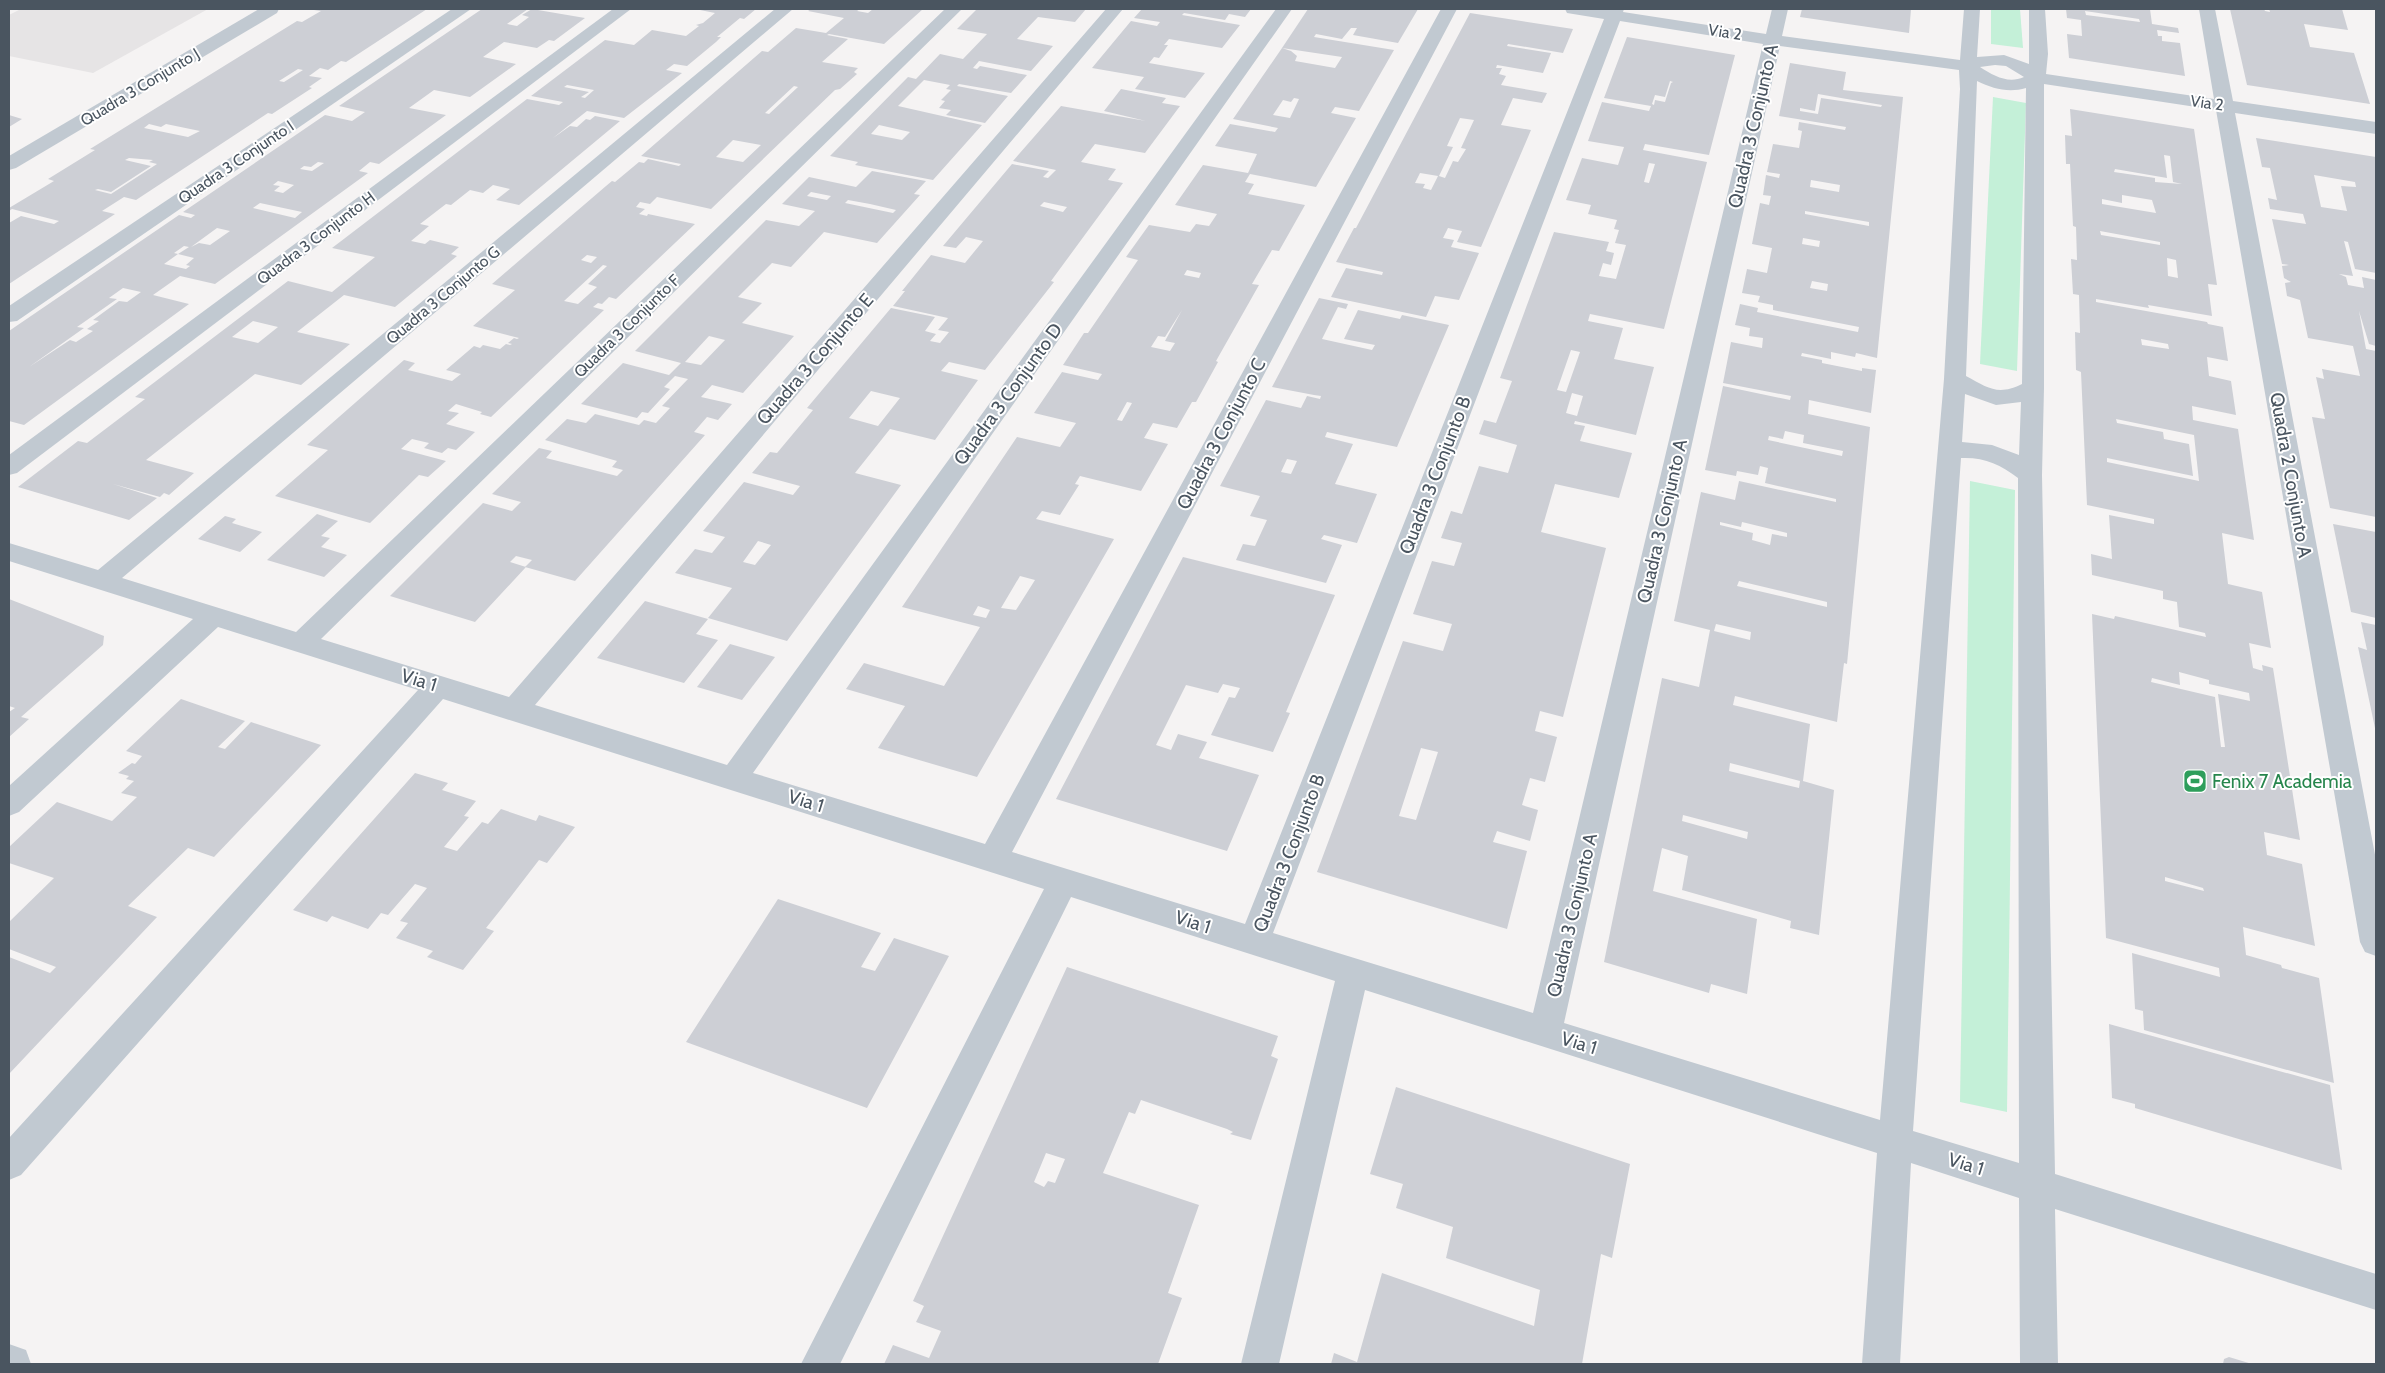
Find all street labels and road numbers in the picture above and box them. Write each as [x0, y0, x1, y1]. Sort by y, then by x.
street label: Via 2 [1707, 20, 1743, 44]
street label: Quadra 3 Conjunto A [1723, 41, 1783, 210]
street label: Quadra 3 Conjunto J [77, 44, 203, 130]
street label: Via 2 [2189, 91, 2225, 115]
street label: Quadra 3 Conjunto I [175, 116, 297, 208]
street label: Quadra 3 Conjunto H [253, 187, 379, 289]
street label: Quadra 3 Conjunto G [382, 242, 504, 348]
street label: Quadra 3 Conjunto F [570, 270, 684, 381]
street label: Quadra 3 Conjunto E [752, 289, 878, 429]
street label: Quadra 3 Conjunto D [949, 318, 1067, 469]
street label: Quadra 3 Conjunto C [1171, 354, 1271, 513]
street label: Quadra 2 Conjunto A [2265, 391, 2317, 560]
street label: Quadra 3 Conjunto B [1394, 393, 1476, 557]
street label: Quadra 3 Conjunto A [1632, 436, 1692, 605]
street label: Via 1 [398, 664, 440, 696]
street label: Quadra 3 Conjunto B [1248, 771, 1330, 935]
street label: Via 1 [785, 785, 827, 817]
street label: Quadra 3 Conjunto A [1542, 830, 1602, 999]
street label: Via 1 [1172, 905, 1214, 939]
street label: Via 1 [1558, 1027, 1600, 1059]
street label: Via 1 [1945, 1148, 1987, 1180]

